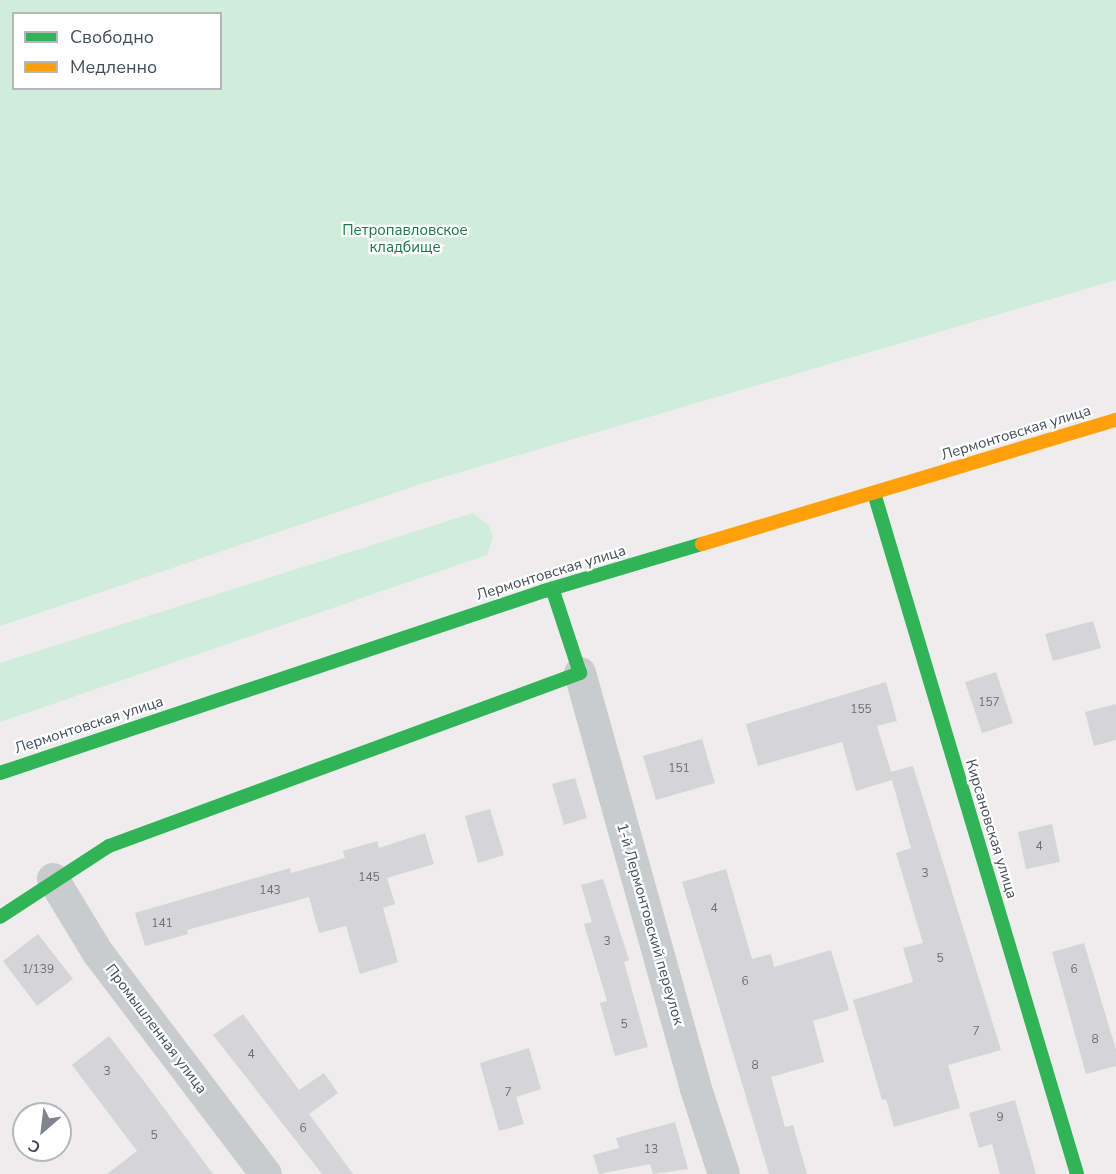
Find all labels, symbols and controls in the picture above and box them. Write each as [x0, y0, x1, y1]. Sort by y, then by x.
legend [12, 12, 222, 90]
text: Свободно [70, 25, 154, 49]
text: Медленно [70, 55, 157, 79]
park label: Петропавловское кладбище [342, 221, 468, 256]
street label: Лермонтовская улица [939, 402, 1093, 464]
street label: Лермонтовская улица [474, 542, 628, 604]
street label: Лермонтовская улица [12, 692, 166, 758]
house number: 157 [978, 696, 1000, 710]
house number: 155 [850, 703, 872, 717]
street label: Кирсановская улица [961, 757, 1021, 901]
house number: 151 [668, 762, 690, 776]
street label: 1-й Лермонтовский переулок [613, 821, 687, 1027]
house number: 4 [1035, 840, 1043, 854]
house number: 3 [921, 867, 929, 881]
house number: 145 [358, 871, 380, 885]
house number: 143 [259, 884, 281, 898]
house number: 4 [710, 902, 718, 916]
house number: 141 [151, 917, 173, 931]
house number: 3 [603, 935, 611, 949]
house number: 5 [936, 952, 944, 966]
street label: Промышленная улица [101, 961, 211, 1097]
house number: 1/139 [22, 963, 54, 977]
house number: 6 [1070, 963, 1078, 977]
house number: 6 [741, 975, 749, 989]
house number: 5 [620, 1018, 628, 1032]
house number: 7 [972, 1025, 980, 1039]
house number: 8 [1091, 1033, 1099, 1047]
house number: 4 [247, 1048, 255, 1062]
house number: 8 [751, 1059, 759, 1073]
house number: 3 [103, 1065, 111, 1079]
house number: 7 [504, 1086, 512, 1100]
north arrow [12, 1102, 72, 1162]
house number: 9 [996, 1111, 1004, 1125]
house number: 6 [299, 1122, 307, 1136]
house number: 5 [150, 1129, 158, 1143]
text: С [25, 1134, 44, 1158]
house number: 13 [644, 1143, 658, 1157]

